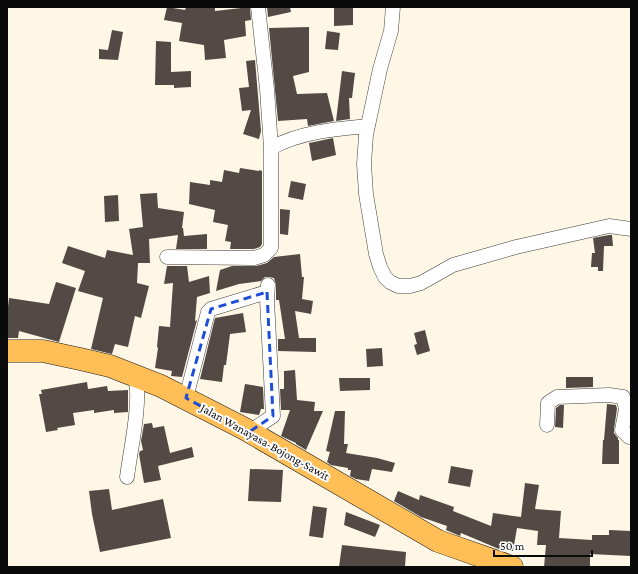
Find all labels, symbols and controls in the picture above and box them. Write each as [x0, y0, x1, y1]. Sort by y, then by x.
street label: Jalan Wanayasa-Bojong-Sawit [197, 400, 333, 484]
scale bar [494, 532, 592, 558]
text: 50 m [500, 539, 525, 553]

